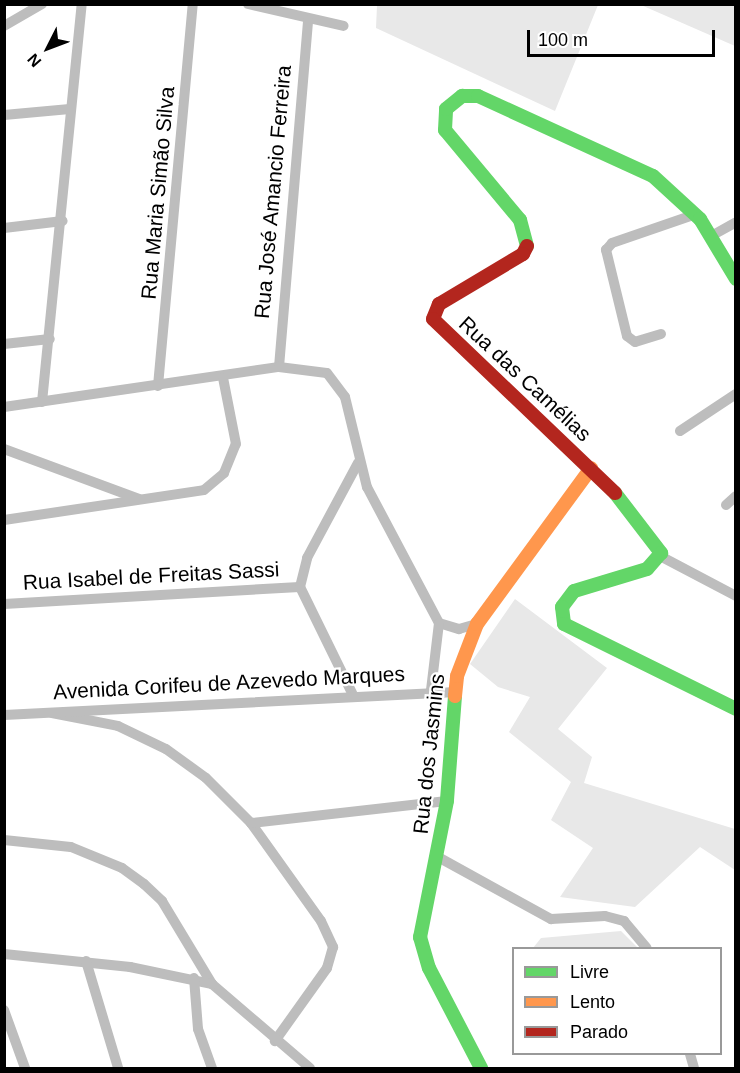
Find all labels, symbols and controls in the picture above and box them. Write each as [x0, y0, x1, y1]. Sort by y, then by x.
north arrow [18, 18, 78, 78]
scale bar [530, 18, 718, 56]
text: 100 m [538, 30, 588, 50]
text: N [24, 50, 44, 70]
street label: Rua José Amancio Ferreira [249, 64, 297, 320]
street label: Rua Maria Simão Silva [136, 86, 180, 300]
street label: Rua das Camélias [454, 311, 596, 447]
street label: Rua Isabel de Freitas Sassi [22, 557, 280, 595]
street label: Avenida Corifeu de Azevedo Marques [52, 661, 406, 705]
street label: Rua dos Jasmins [408, 673, 450, 835]
legend [512, 947, 722, 1055]
text: Livre [570, 962, 609, 982]
text: Lento [570, 992, 615, 1012]
text: Parado [570, 1022, 628, 1042]

